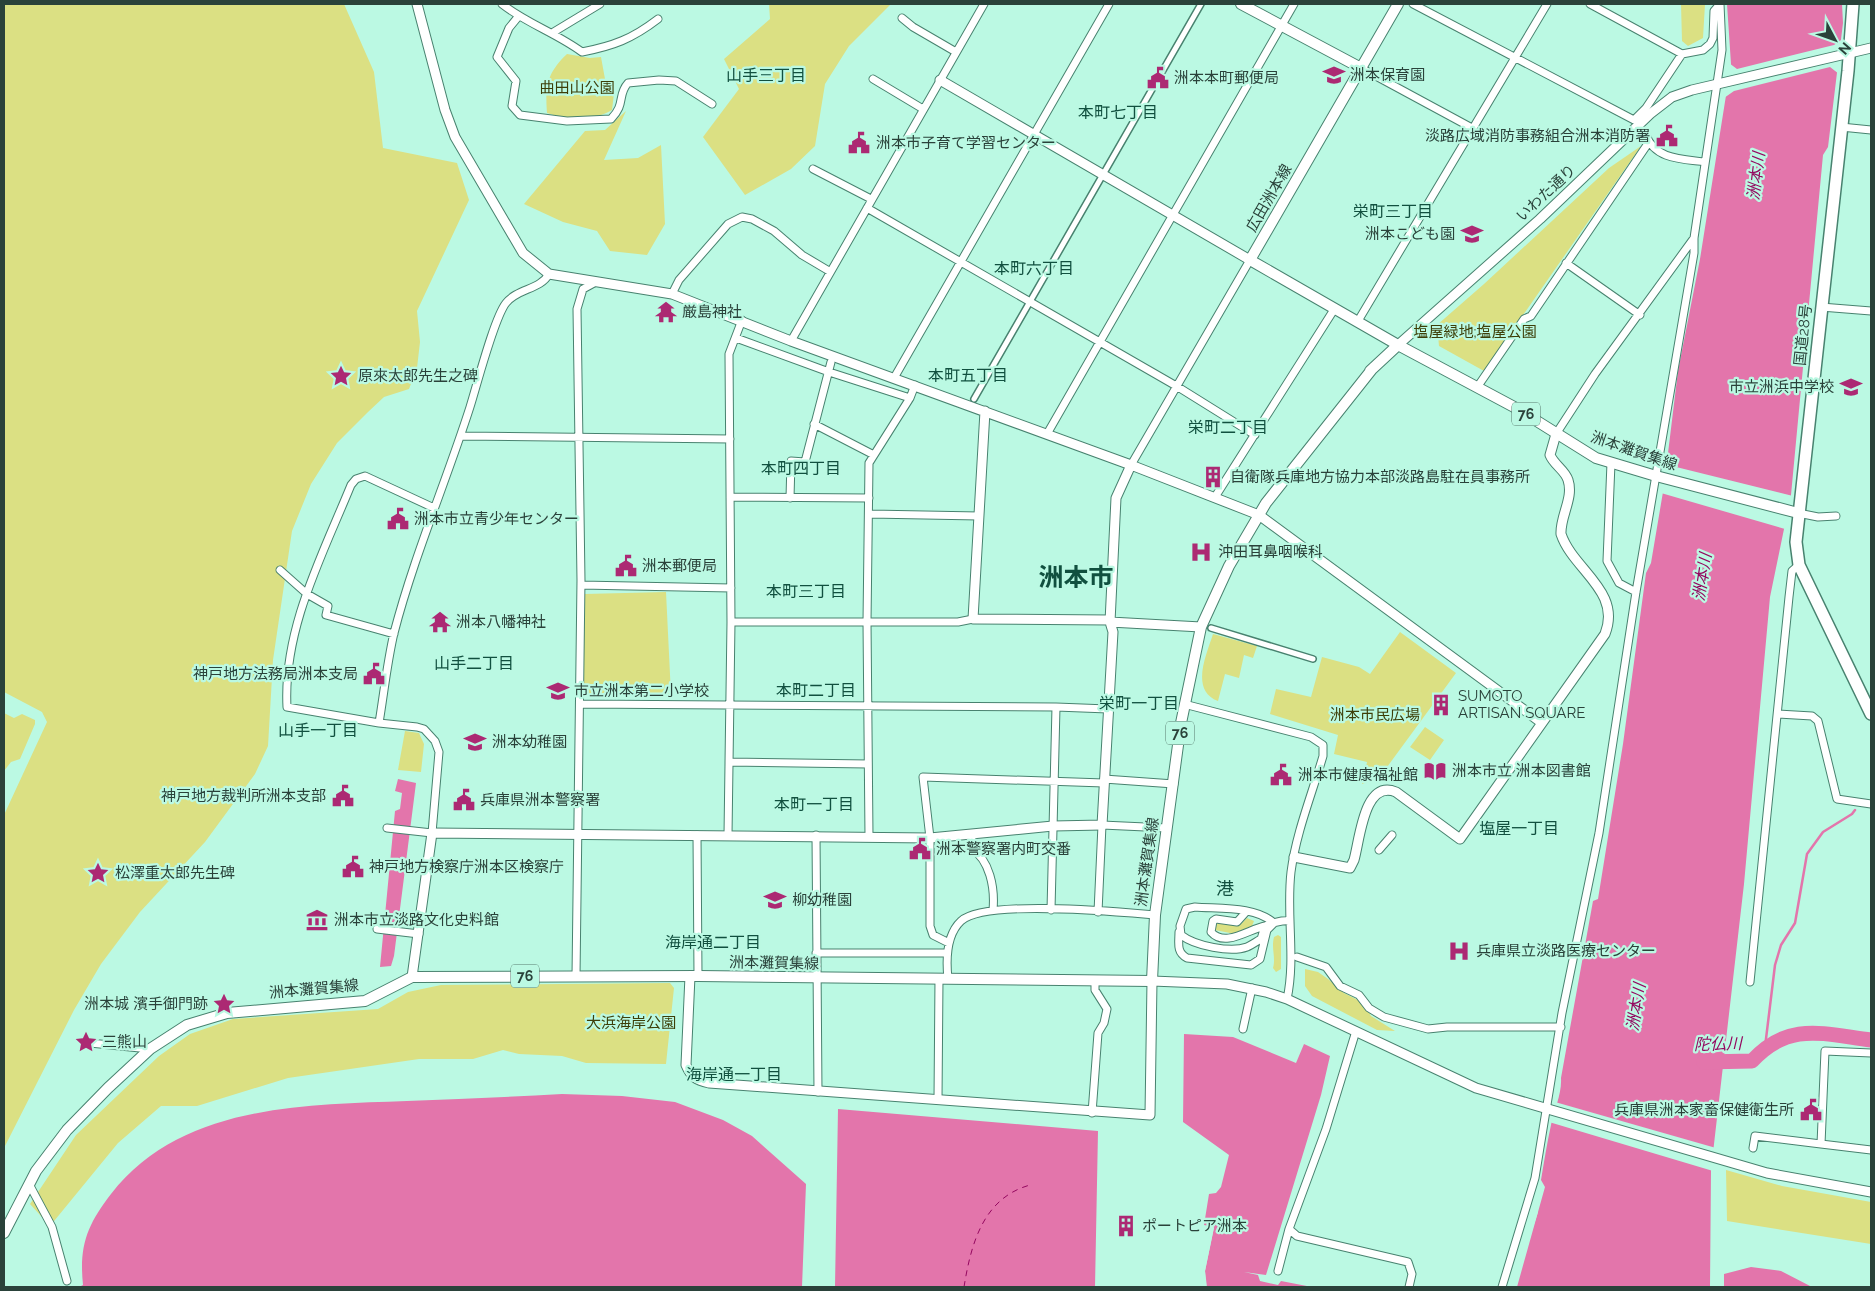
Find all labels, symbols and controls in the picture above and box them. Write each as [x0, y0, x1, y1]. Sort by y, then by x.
north arrow [1810, 15, 1860, 65]
text: N [1835, 39, 1854, 58]
school or university icon: 洲本保育園 [1321, 62, 1347, 88]
public building icon: 洲本本町郵便局 [1145, 65, 1171, 91]
district label: 山手三丁目 [726, 66, 806, 85]
place label: 洲本保育園 [1350, 66, 1425, 84]
place label: 洲本本町郵便局 [1174, 69, 1279, 87]
park label: 曲田山公園 [539, 79, 615, 97]
district label: 本町七丁目 [1078, 103, 1158, 122]
public building icon: 淡路広域消防事務組合洲本消防署 [1654, 123, 1680, 149]
place label: 淡路広域消防事務組合洲本消防署 [1425, 127, 1650, 145]
public building icon: 洲本市子育て学習センター [846, 130, 872, 156]
place label: 洲本市子育て学習センター [876, 134, 1056, 152]
water label: 洲本川 [1744, 149, 1769, 201]
street label: 広田洲本線 [1242, 161, 1296, 235]
street label: いわた通り [1512, 161, 1580, 225]
district label: 栄町三丁目 [1353, 202, 1433, 221]
school or university icon: 洲本こども園 [1459, 221, 1485, 247]
place label: 洲本こども園 [1365, 225, 1455, 243]
district label: 本町六丁目 [994, 259, 1074, 278]
temple icon: 厳島神社 [653, 299, 679, 325]
place label: 厳島神社 [682, 303, 742, 321]
street label: 国道28号 [1791, 303, 1815, 367]
park label: 塩屋緑地;塩屋公園 [1413, 323, 1537, 341]
place icon: 原來太郎先生之碑 [328, 363, 354, 389]
district label: 本町五丁目 [928, 366, 1008, 385]
place label: 原來太郎先生之碑 [358, 367, 478, 385]
school or university icon: 市立洲浜中学校 [1838, 374, 1864, 400]
place label: 市立洲浜中学校 [1729, 378, 1834, 396]
road number: 76 [1512, 402, 1540, 426]
district label: 栄町二丁目 [1188, 418, 1268, 437]
street label: 洲本灘賀集線 [1589, 428, 1679, 474]
district label: 本町四丁目 [761, 459, 841, 478]
building icon: 自衛隊兵庫地方協力本部淡路島駐在員事務所 [1200, 464, 1226, 490]
place label: 自衛隊兵庫地方協力本部淡路島駐在員事務所 [1230, 468, 1530, 486]
public building icon: 洲本市立青少年センター [385, 506, 411, 532]
place label: 洲本市立青少年センター [414, 510, 579, 528]
hospital icon: 沖田耳鼻咽喉科 [1188, 539, 1214, 565]
place label: 沖田耳鼻咽喉科 [1218, 543, 1323, 561]
water label: 洲本川 [1689, 550, 1715, 602]
public building icon: 洲本郵便局 [613, 553, 639, 579]
place label: 洲本郵便局 [642, 557, 717, 575]
district label: 洲本市 [1038, 562, 1114, 592]
district label: 本町三丁目 [766, 582, 846, 601]
temple icon: 洲本八幡神社 [427, 609, 453, 635]
place label: 洲本八幡神社 [456, 613, 546, 631]
district label: 山手二丁目 [434, 654, 514, 673]
public building icon: 神戸地方法務局洲本支局 [361, 661, 387, 687]
place label: 神戸地方法務局洲本支局 [193, 665, 358, 683]
school or university icon: 市立洲本第二小学校 [545, 678, 571, 704]
district label: 本町二丁目 [776, 681, 856, 700]
place label: 市立洲本第二小学校 [574, 682, 709, 700]
place label: SUMOTO ARTISAN SQUARE [1458, 687, 1585, 722]
building icon: SUMOTO ARTISAN SQUARE [1428, 692, 1454, 718]
district label: 栄町一丁目 [1099, 694, 1179, 713]
park label: 洲本市民広場 [1330, 706, 1420, 724]
district label: 山手一丁目 [278, 721, 358, 740]
road number: 76 [1166, 721, 1194, 744]
school or university icon: 洲本幼稚園 [462, 729, 488, 755]
place label: 洲本幼稚園 [492, 733, 567, 751]
library icon: 洲本市立 洲本図書館 [1422, 758, 1448, 784]
public building icon: 洲本市健康福祉館 [1268, 762, 1294, 788]
place label: 洲本市立 洲本図書館 [1452, 762, 1591, 780]
place label: 洲本市健康福祉館 [1298, 766, 1418, 784]
public building icon: 神戸地方裁判所洲本支部 [330, 783, 356, 809]
place label: 神戸地方裁判所洲本支部 [161, 787, 326, 805]
public building icon: 兵庫県洲本警察署 [451, 787, 477, 813]
place label: 兵庫県洲本警察署 [480, 791, 600, 809]
district label: 本町一丁目 [774, 795, 854, 814]
street label: 洲本灘賀集線 [1132, 816, 1162, 908]
district label: 塩屋一丁目 [1479, 819, 1559, 838]
public building icon: 洲本警察署内町交番 [907, 836, 933, 862]
place label: 洲本警察署内町交番 [936, 840, 1071, 858]
public building icon: 神戸地方検察庁洲本区検察庁 [340, 854, 366, 880]
place label: 神戸地方検察庁洲本区検察庁 [369, 858, 564, 876]
place icon: 松澤重太郎先生碑 [85, 860, 111, 886]
place label: 松澤重太郎先生碑 [115, 864, 235, 882]
district label: 港 [1216, 878, 1234, 899]
school or university icon: 柳幼稚園 [762, 887, 788, 913]
place label: 柳幼稚園 [792, 891, 852, 909]
museum icon: 洲本市立淡路文化史料館 [304, 907, 330, 933]
place label: 洲本市立淡路文化史料館 [334, 911, 499, 929]
district label: 海岸通二丁目 [665, 933, 761, 952]
hospital icon: 兵庫県立淡路医療センター [1446, 938, 1472, 964]
place label: 兵庫県立淡路医療センター [1476, 942, 1656, 960]
street label: 洲本灘賀集線 [729, 953, 819, 973]
road number: 76 [511, 964, 539, 988]
street label: 洲本灘賀集線 [268, 976, 360, 1002]
water label: 洲本川 [1623, 980, 1649, 1032]
place icon: 洲本城 濱手御門跡 [211, 991, 237, 1017]
place label: 洲本城 濱手御門跡 [84, 995, 208, 1013]
park label: 大浜海岸公園 [586, 1014, 676, 1032]
place icon: 三熊山 [73, 1029, 99, 1055]
place label: 三熊山 [102, 1033, 147, 1051]
water label: 陀仏川 [1694, 1034, 1744, 1054]
district label: 海岸通一丁目 [686, 1065, 782, 1084]
public building icon: 兵庫県洲本家畜保健衛生所 [1798, 1097, 1824, 1123]
place label: 兵庫県洲本家畜保健衛生所 [1614, 1101, 1794, 1119]
building icon: ポートピア洲本 [1113, 1213, 1139, 1239]
place label: ポートピア洲本 [1142, 1217, 1247, 1235]

